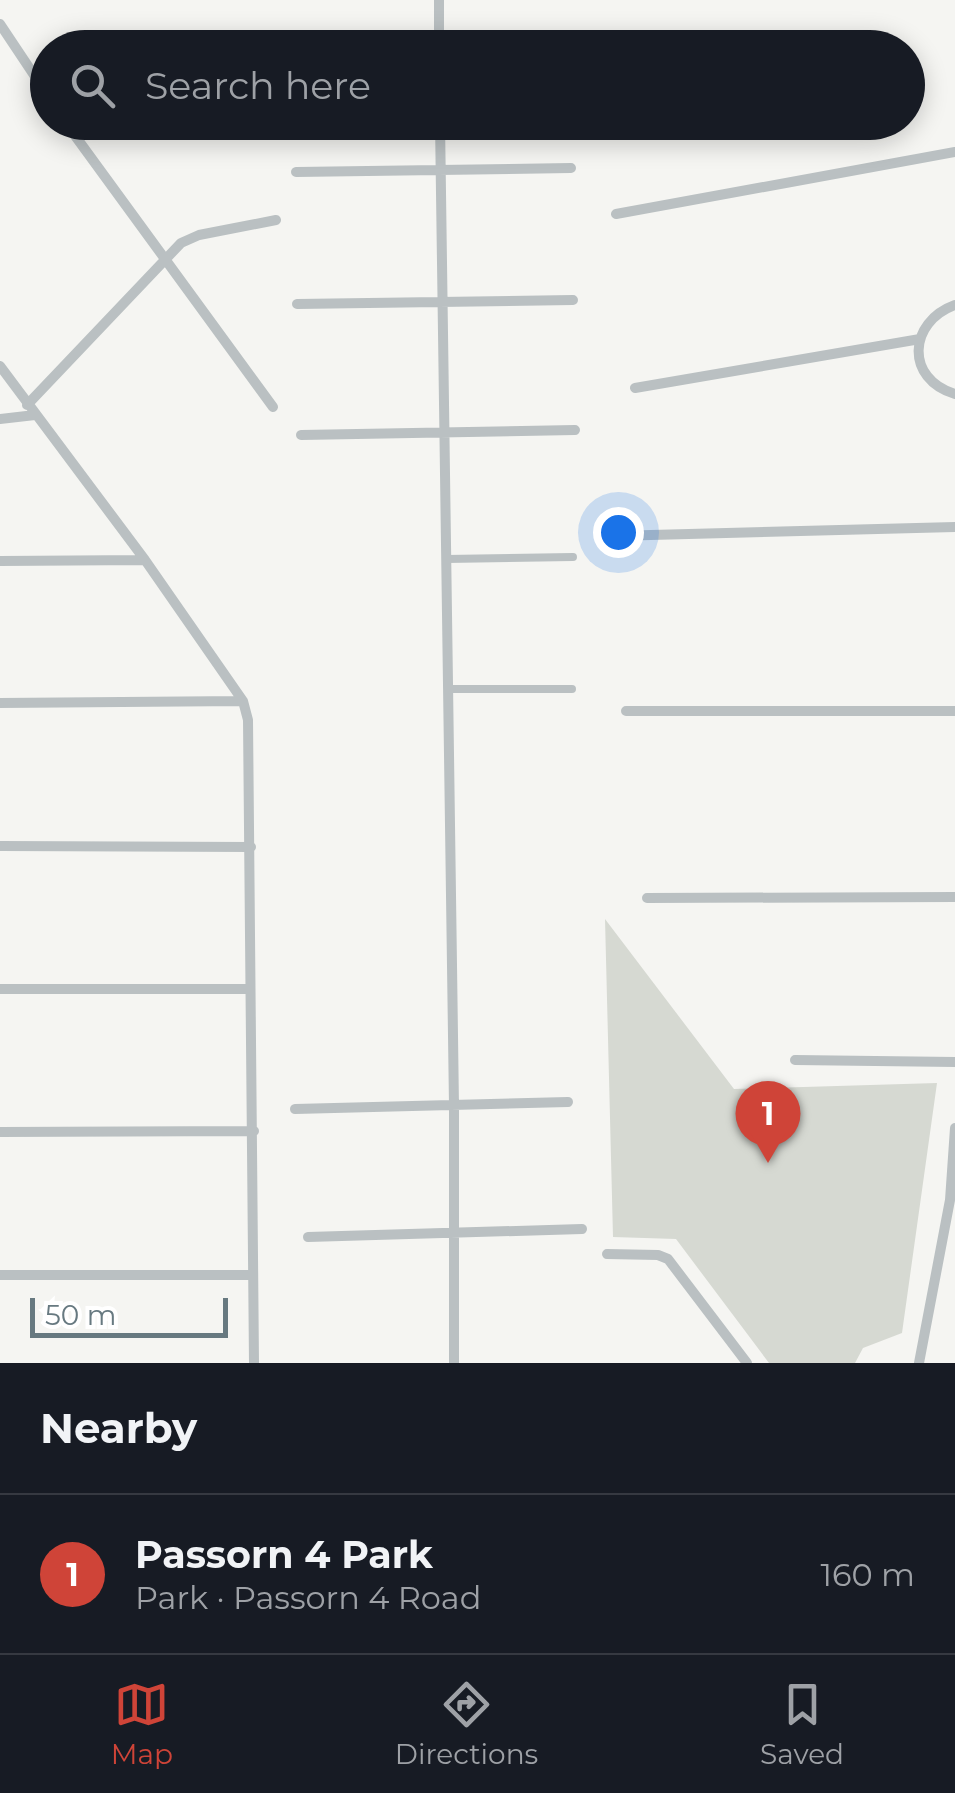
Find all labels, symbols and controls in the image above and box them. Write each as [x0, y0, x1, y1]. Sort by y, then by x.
search box [30, 30, 925, 140]
icon: search [65, 58, 120, 113]
text: Search here [145, 62, 371, 109]
your location [593, 507, 644, 558]
pin: 1 [736, 1080, 800, 1163]
scale bar [30, 1293, 228, 1338]
text: 50 m [45, 1298, 116, 1332]
text: Nearby [40, 1402, 197, 1454]
text: Passorn 4 Park [135, 1531, 433, 1578]
text: 1 [66, 1555, 79, 1594]
text: 160 m [820, 1555, 915, 1594]
text: Park · Passorn 4 Road [135, 1578, 481, 1617]
tab: Map [111, 1677, 173, 1771]
tab: Directions [395, 1677, 538, 1771]
tab: Saved [760, 1677, 844, 1771]

